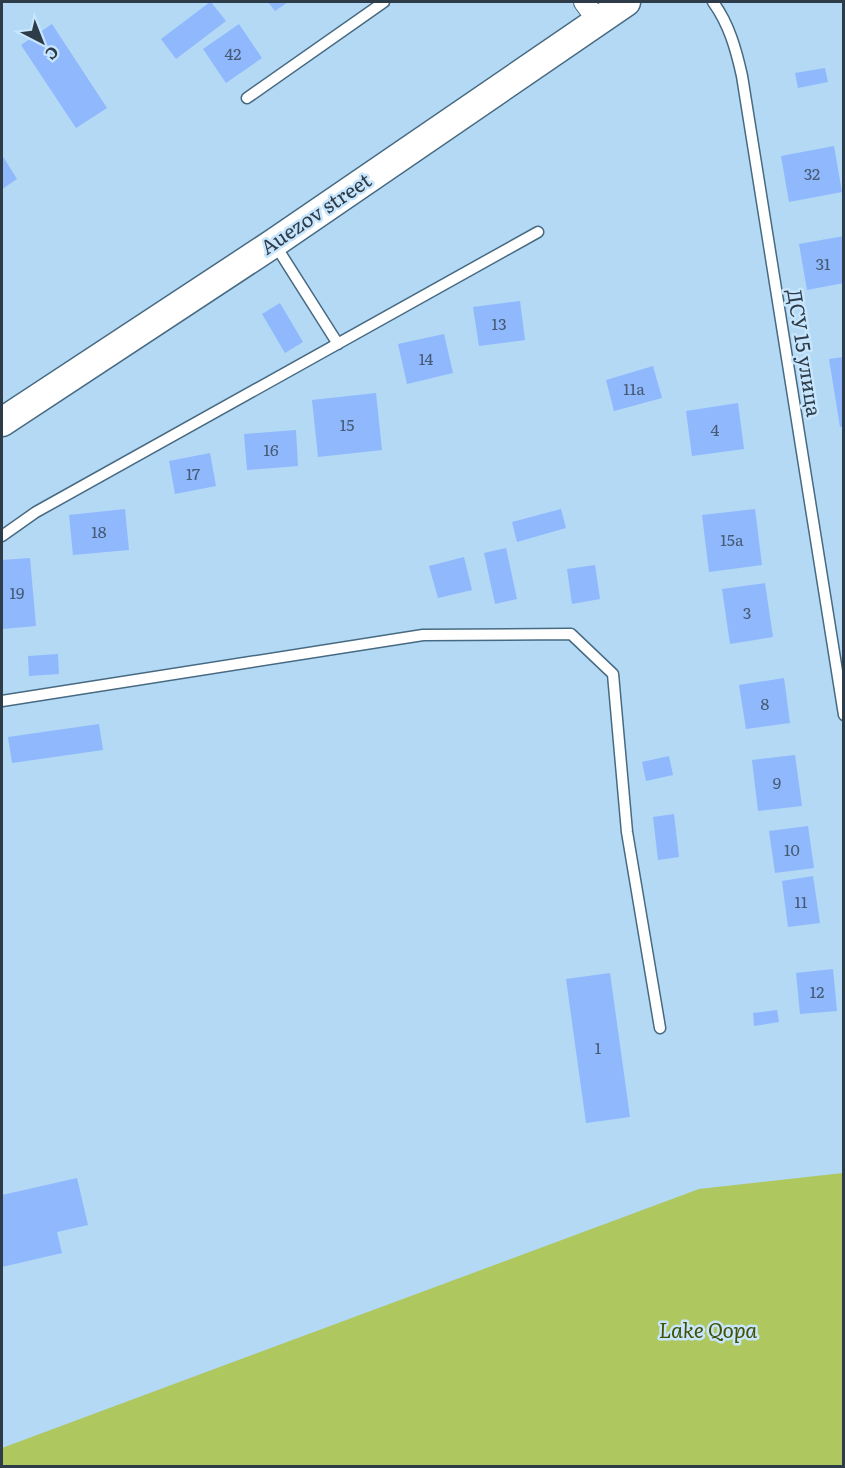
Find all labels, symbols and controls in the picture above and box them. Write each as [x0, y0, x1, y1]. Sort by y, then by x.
north arrow [12, 12, 72, 72]
text: С [40, 41, 65, 67]
house number: 42 [225, 41, 241, 65]
house number: 32 [804, 161, 820, 185]
street label: Auezov street [253, 164, 376, 261]
house number: 31 [815, 251, 831, 275]
street label: ДСУ 15 улица [781, 287, 831, 419]
house number: 13 [491, 311, 507, 335]
house number: 14 [419, 346, 434, 370]
house number: 11а [623, 376, 645, 400]
house number: 15 [340, 412, 354, 436]
house number: 4 [711, 417, 720, 441]
house number: 16 [263, 437, 279, 461]
house number: 17 [186, 461, 200, 485]
house number: 18 [91, 519, 107, 543]
house number: 15а [720, 527, 744, 551]
house number: 19 [10, 580, 24, 604]
house number: 3 [743, 600, 751, 624]
house number: 8 [761, 691, 770, 715]
house number: 9 [773, 770, 781, 794]
house number: 10 [784, 837, 800, 861]
house number: 11 [794, 889, 808, 913]
house number: 12 [810, 979, 824, 1003]
house number: 1 [595, 1035, 602, 1059]
water label: Lake Qopa [659, 1313, 757, 1344]

